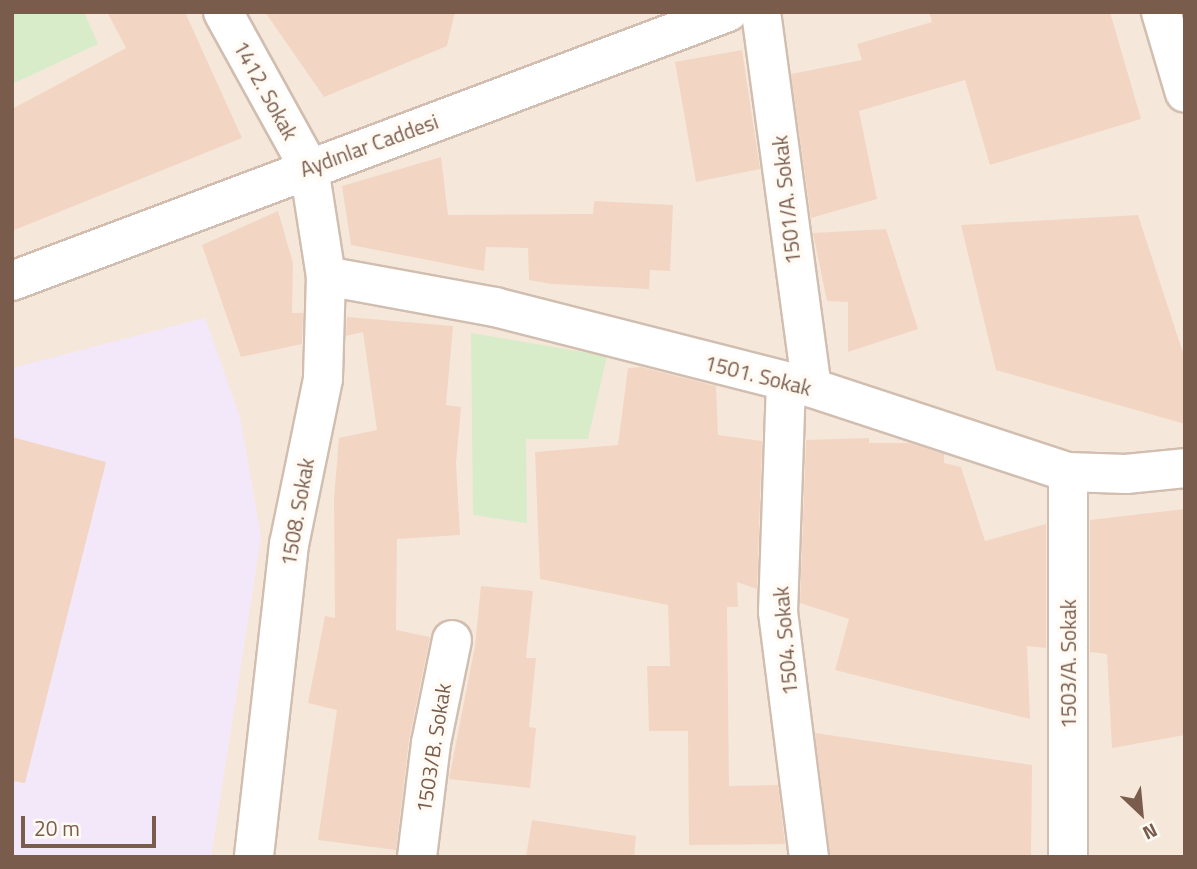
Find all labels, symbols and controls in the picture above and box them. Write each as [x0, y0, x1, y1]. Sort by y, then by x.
street label: 1412. Sokak [228, 36, 304, 144]
street label: Aydınlar Caddesi [296, 108, 442, 182]
street label: 1501/A. Sokak [767, 134, 805, 266]
street label: 1501. Sokak [702, 350, 814, 400]
street label: 1508. Sokak [275, 456, 319, 568]
street label: 1504. Sokak [768, 585, 802, 697]
street label: 1503/A. Sokak [1055, 599, 1081, 729]
street label: 1503/B. Sokak [410, 681, 456, 815]
north arrow [1106, 778, 1176, 848]
scale bar [24, 802, 159, 846]
text: 20 m [34, 812, 80, 844]
text: N [1138, 816, 1163, 848]

